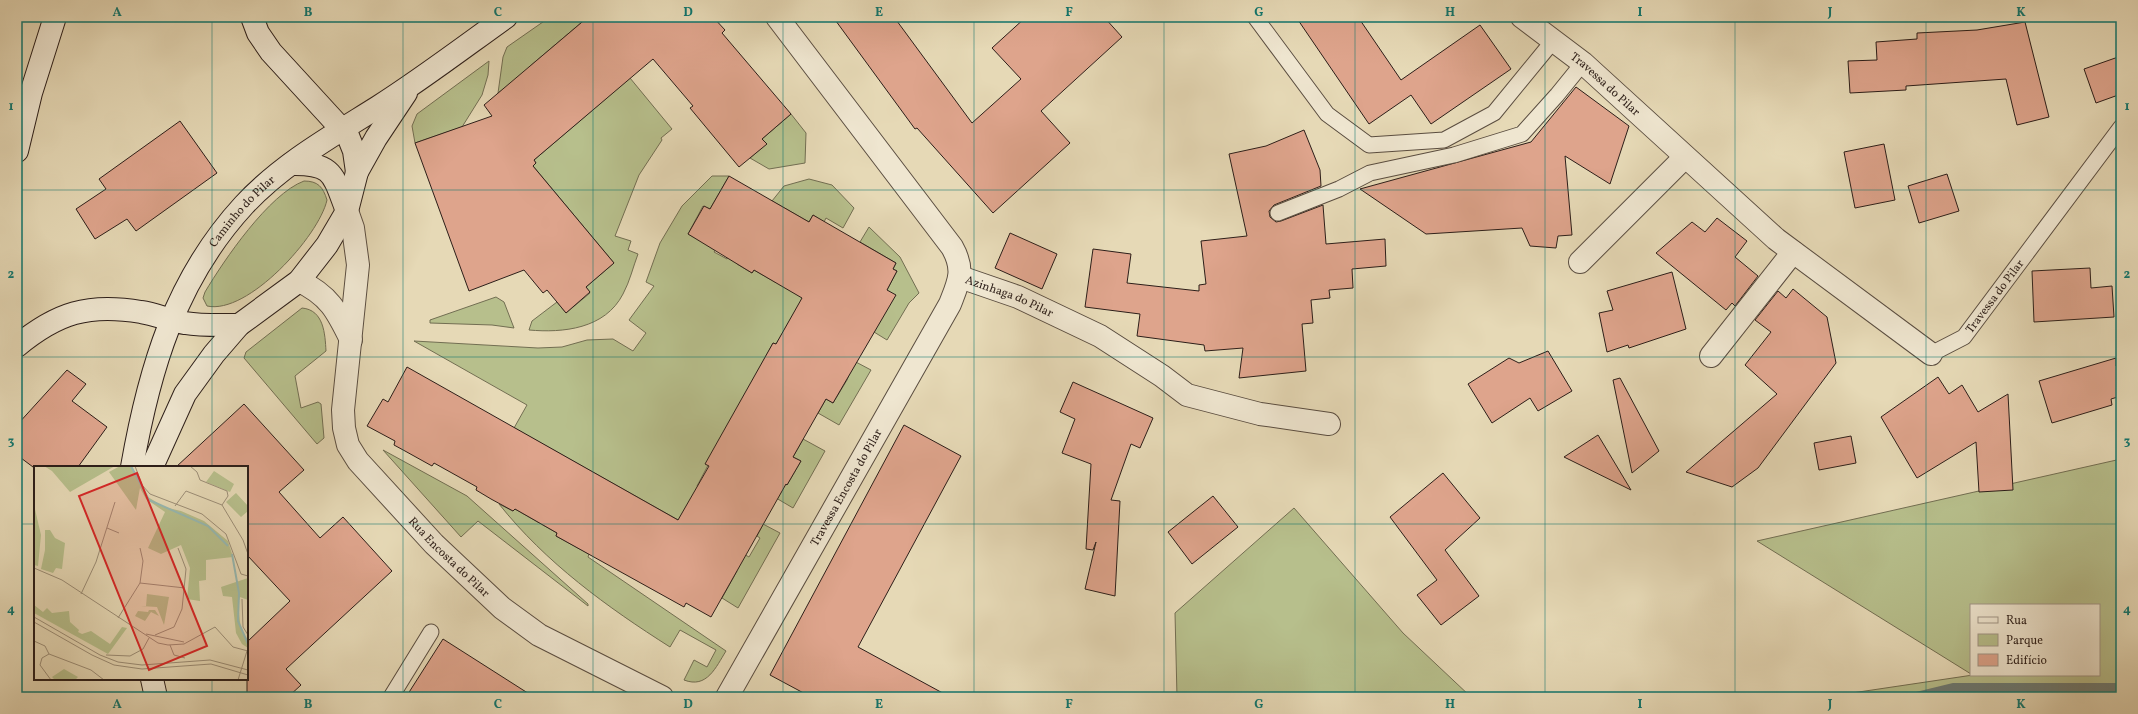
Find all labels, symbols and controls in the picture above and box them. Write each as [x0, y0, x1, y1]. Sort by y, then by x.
text: A [112, 4, 122, 22]
text: B [304, 4, 313, 22]
text: C [494, 4, 502, 22]
text: D [683, 4, 693, 22]
text: E [875, 4, 883, 22]
text: F [1065, 4, 1073, 22]
text: G [1254, 4, 1264, 22]
text: H [1445, 4, 1455, 22]
text: I [1638, 4, 1643, 22]
text: J [1827, 4, 1833, 22]
text: K [2016, 4, 2026, 22]
street label: Travessa do Pilar [1567, 49, 1643, 120]
text: 1 [8, 98, 14, 116]
text: 1 [2124, 98, 2130, 116]
street label: Caminho do Pilar [206, 172, 279, 251]
street label: Travessa do Pilar [1962, 257, 2028, 337]
text: 2 [8, 266, 15, 284]
text: 2 [2124, 266, 2131, 284]
street label: Azinhaga do Pilar [963, 272, 1056, 322]
street label: Travessa Encosta do Pilar [807, 426, 886, 549]
text: 3 [8, 433, 15, 451]
text: 3 [2124, 433, 2131, 451]
inset map [34, 466, 248, 680]
street label: Rua Encosta do Pilar [404, 514, 493, 601]
text: 4 [7, 601, 15, 619]
text: 4 [2123, 601, 2131, 619]
legend [1970, 604, 2100, 676]
text: Rua [2006, 613, 2027, 629]
text: Parque [2006, 633, 2043, 649]
text: Edifício [2006, 653, 2047, 669]
text: A [112, 696, 122, 714]
text: B [304, 696, 313, 714]
text: C [494, 696, 502, 714]
text: D [683, 696, 693, 714]
text: E [875, 696, 883, 714]
text: F [1065, 696, 1073, 714]
text: G [1254, 696, 1264, 714]
text: H [1445, 696, 1455, 714]
text: I [1638, 696, 1643, 714]
text: J [1827, 696, 1833, 714]
text: K [2016, 696, 2026, 714]

